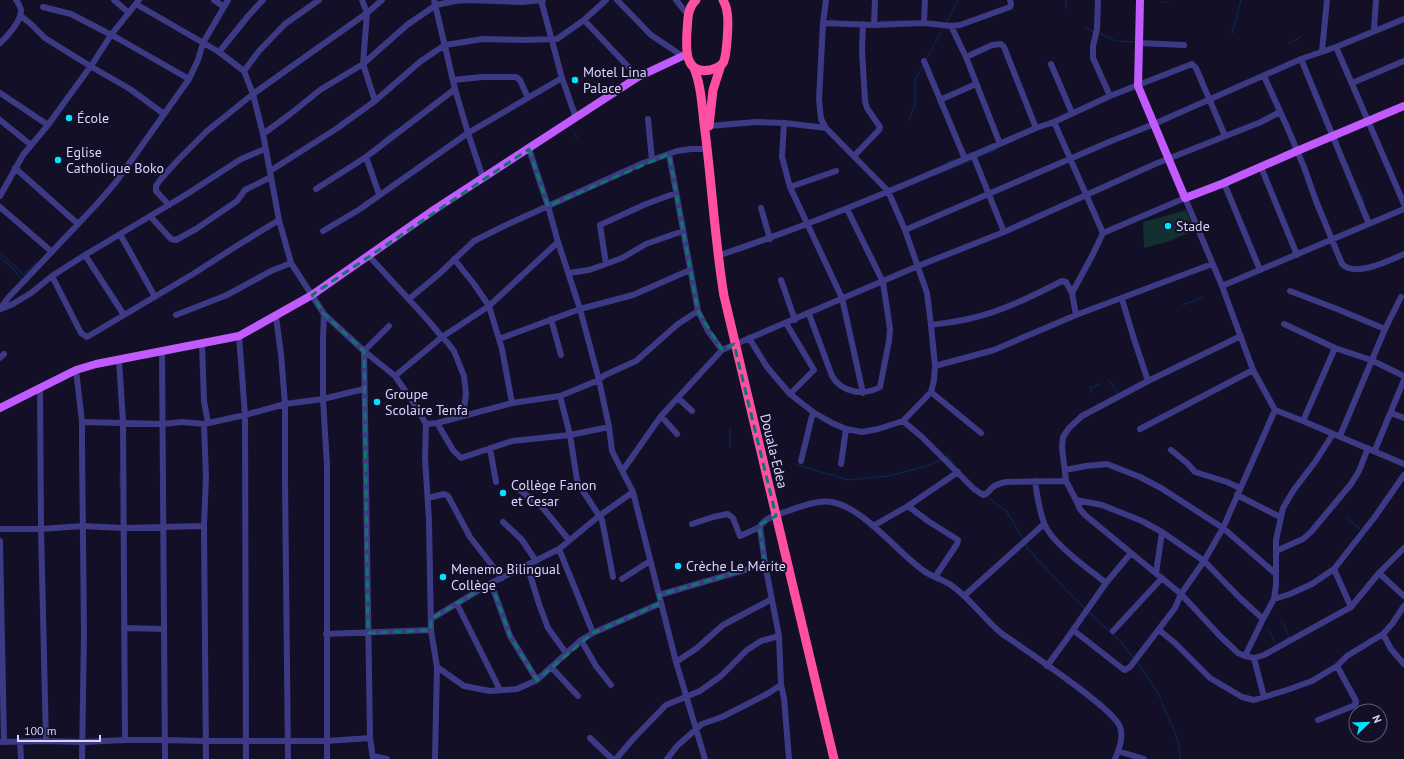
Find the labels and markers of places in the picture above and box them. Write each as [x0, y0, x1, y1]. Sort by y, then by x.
place label: Motel Lina Palace [583, 63, 647, 97]
marker: Motel Lina Palace [570, 75, 580, 85]
place label: École [77, 109, 109, 127]
marker: École [64, 113, 74, 123]
place label: Eglise Catholique Boko [66, 143, 164, 177]
marker: Eglise Catholique Boko [53, 155, 63, 165]
place label: Stade [1176, 217, 1210, 235]
marker: Stade [1163, 221, 1173, 231]
place label: Groupe Scolaire Tenfa [385, 385, 468, 419]
marker: Groupe Scolaire Tenfa [372, 397, 382, 407]
place label: Collège Fanon et Cesar [511, 476, 597, 510]
marker: Collège Fanon et Cesar [498, 488, 508, 498]
place label: Crèche Le Mérite [686, 557, 786, 575]
place label: Menemo Bilingual Collège [451, 560, 560, 594]
marker: Crèche Le Mérite [673, 561, 683, 571]
marker: Menemo Bilingual Collège [438, 572, 448, 582]

